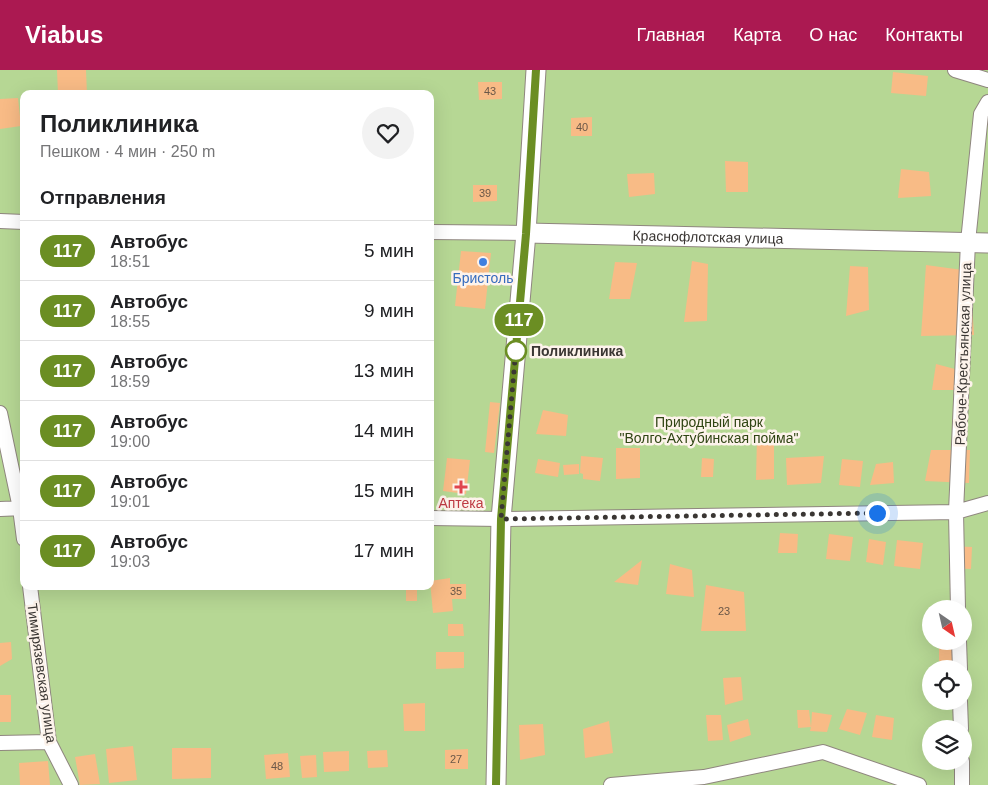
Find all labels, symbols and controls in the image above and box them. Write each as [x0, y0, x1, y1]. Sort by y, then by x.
text: Viabus [25, 21, 103, 48]
text: Главная [637, 25, 705, 45]
text: Карта [733, 25, 781, 45]
text: О нас [809, 25, 857, 45]
text: Контакты [885, 25, 963, 45]
house number: 43 [484, 85, 496, 97]
button: heart [362, 107, 414, 159]
text: Поликлиника [40, 110, 198, 137]
house number: 40 [576, 121, 588, 133]
text: Пешком · 4 мин · 250 m [40, 143, 215, 160]
text: Отправления [40, 187, 166, 208]
house number: 39 [479, 187, 491, 199]
street label: Краснофлотская улица [632, 227, 784, 247]
text: Автобус [110, 231, 188, 252]
text: 5 мин [364, 240, 414, 261]
text: 117 [53, 241, 82, 261]
text: 18:51 [110, 253, 150, 270]
marker: Бристоль [477, 256, 489, 268]
street label: Рабоче-Крестьянская улица [952, 262, 974, 446]
place label: Бристоль [453, 270, 514, 286]
text: Автобус [110, 291, 188, 312]
text: 9 мин [364, 300, 414, 321]
text: 117 [53, 301, 82, 321]
line badge: 117 [490, 304, 548, 336]
text: 117 [504, 310, 534, 330]
text: 18:55 [110, 313, 150, 330]
marker: Поликлиника [505, 340, 527, 362]
place label: Поликлиника [531, 343, 624, 359]
text: Автобус [110, 351, 188, 372]
text: 13 мин [353, 360, 414, 381]
text: 117 [53, 361, 82, 381]
text: 18:59 [110, 373, 150, 390]
text: Автобус [110, 411, 188, 432]
park label: Природный парк "Волго-Ахтубинская пойма" [620, 414, 798, 446]
text: 14 мин [353, 420, 414, 441]
text: 117 [53, 421, 82, 441]
text: 19:00 [110, 433, 150, 450]
text: Автобус [110, 471, 188, 492]
text: 15 мин [353, 480, 414, 501]
text: 117 [53, 481, 82, 501]
marker: Аптека [455, 481, 467, 493]
text: 19:01 [110, 493, 150, 510]
place label: Аптека [438, 495, 484, 511]
your location [865, 501, 890, 526]
text: Автобус [110, 531, 188, 552]
text: 17 мин [353, 540, 414, 561]
text: 117 [53, 541, 82, 561]
text: 19:03 [110, 553, 150, 570]
house number: 35 [450, 585, 462, 597]
north arrow [922, 600, 972, 650]
map controls [922, 600, 972, 770]
street label: Тимирязевская улица [24, 602, 60, 744]
house number: 23 [718, 605, 730, 617]
button: locate [922, 660, 972, 710]
button: layers [922, 720, 972, 770]
house number: 27 [450, 753, 462, 765]
house number: 48 [271, 760, 283, 772]

